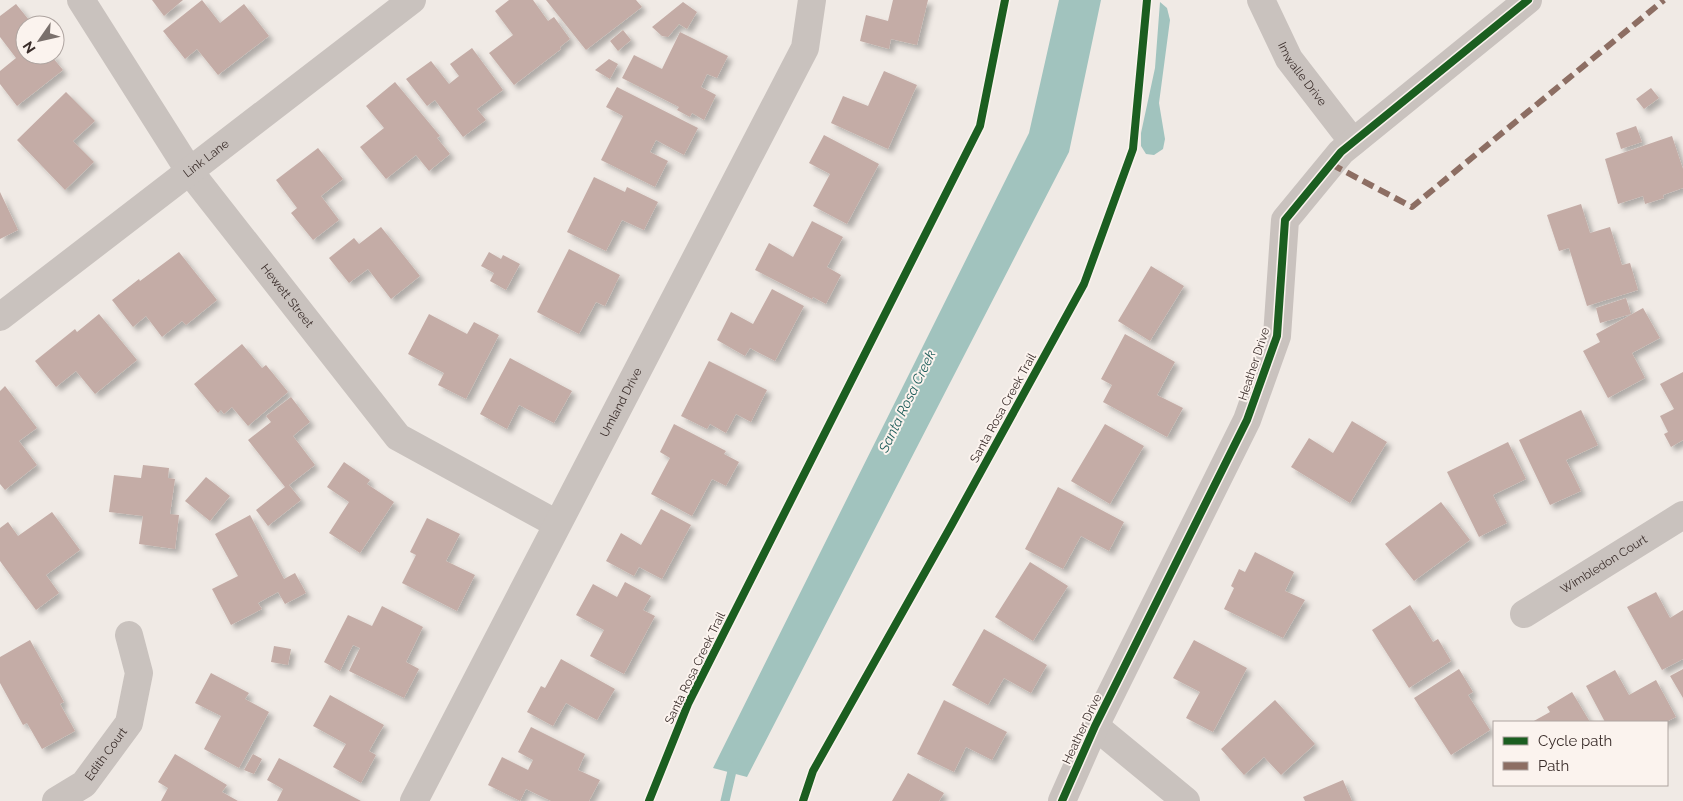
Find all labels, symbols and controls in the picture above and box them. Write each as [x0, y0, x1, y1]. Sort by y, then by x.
north arrow [15, 15, 65, 65]
text: N [20, 38, 39, 56]
street label: Imwalle Drive [1275, 40, 1330, 109]
street label: Link Lane [181, 137, 232, 180]
street label: Hewett Street [258, 261, 316, 330]
street label: Heather Drive [1236, 326, 1272, 402]
water label: Santa Rosa Creek [875, 347, 939, 456]
street label: Santa Rosa Creek Trail [967, 350, 1039, 465]
street label: Umland Drive [597, 366, 645, 439]
street label: Wimbledon Court [1558, 532, 1650, 597]
street label: Santa Rosa Creek Trail [662, 609, 729, 726]
street label: Heather Drive [1060, 692, 1104, 766]
legend [1493, 721, 1668, 786]
street label: Edith Court [82, 725, 130, 783]
text: Cycle path [1538, 732, 1612, 750]
text: Path [1538, 757, 1569, 775]

